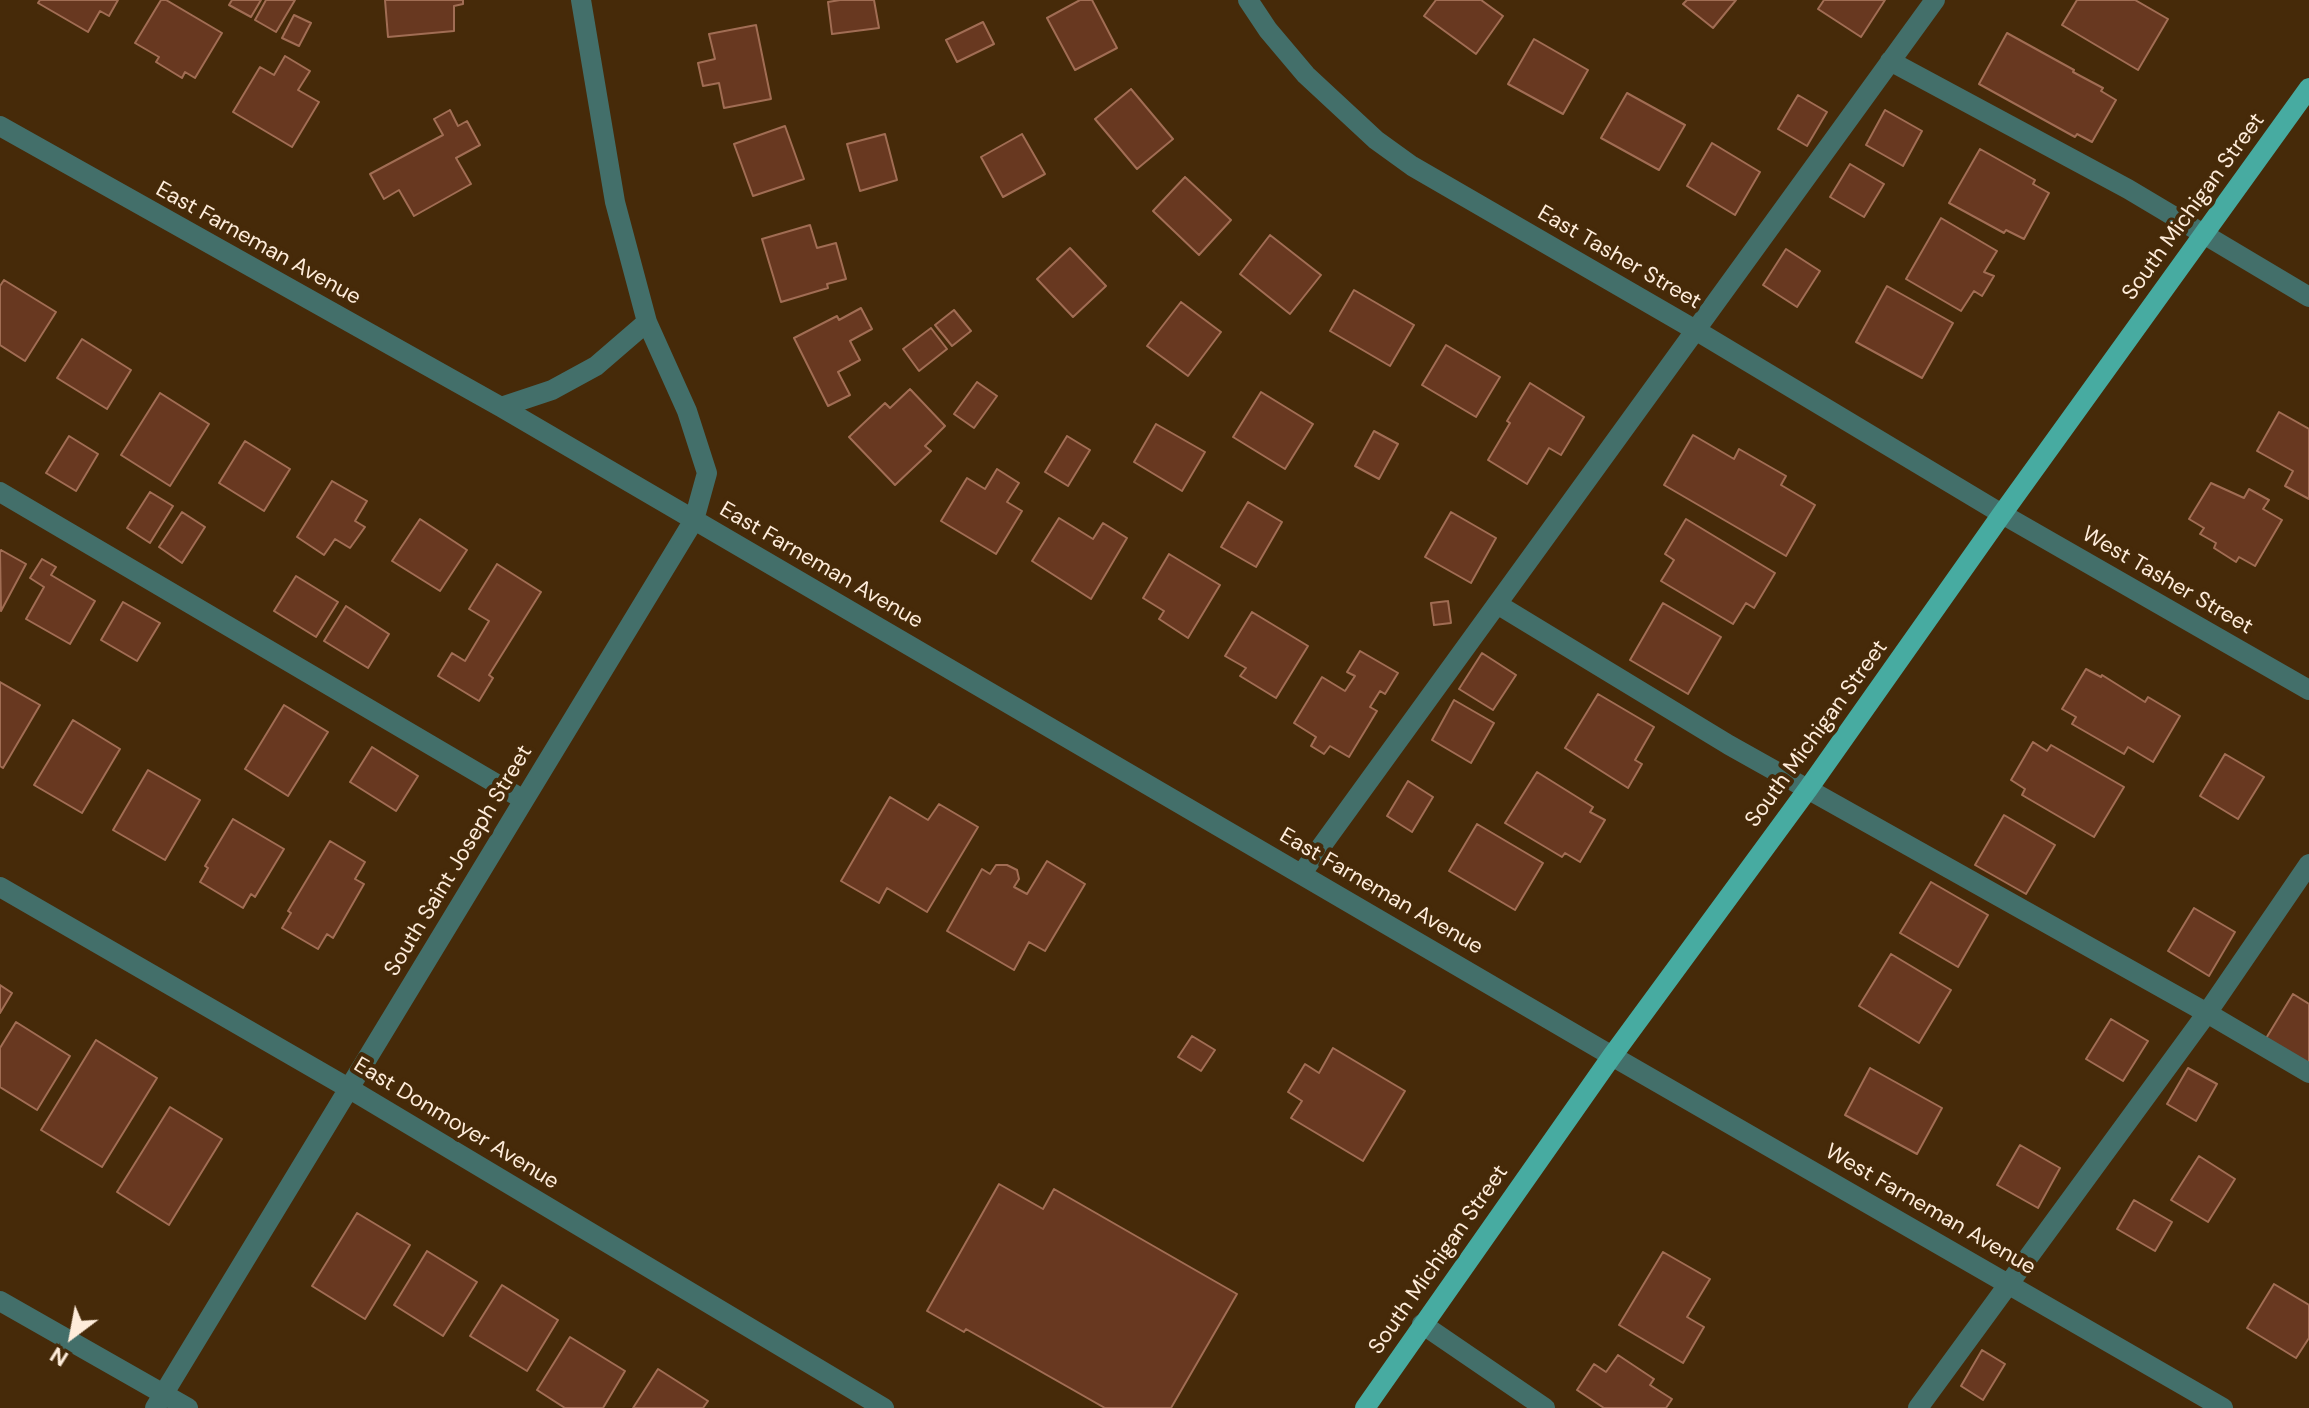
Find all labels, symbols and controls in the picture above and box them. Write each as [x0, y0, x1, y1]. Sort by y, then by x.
street label: South Michigan Street [2117, 108, 2271, 306]
street label: East Farneman Avenue [151, 177, 365, 311]
street label: East Tasher Street [1532, 200, 1706, 316]
street label: East Farneman Avenue [715, 497, 927, 635]
street label: West Tasher Street [2077, 521, 2257, 641]
street label: South Michigan Street [1740, 635, 1894, 833]
street label: South Saint Joseph Street [379, 741, 539, 981]
street label: East Farneman Avenue [1275, 823, 1487, 961]
street label: East Donmoyer Avenue [349, 1052, 563, 1196]
street label: West Farneman Avenue [1820, 1139, 2040, 1281]
street label: South Michigan Street [1364, 1160, 1514, 1360]
north arrow [32, 1296, 112, 1376]
text: N [45, 1340, 74, 1373]

